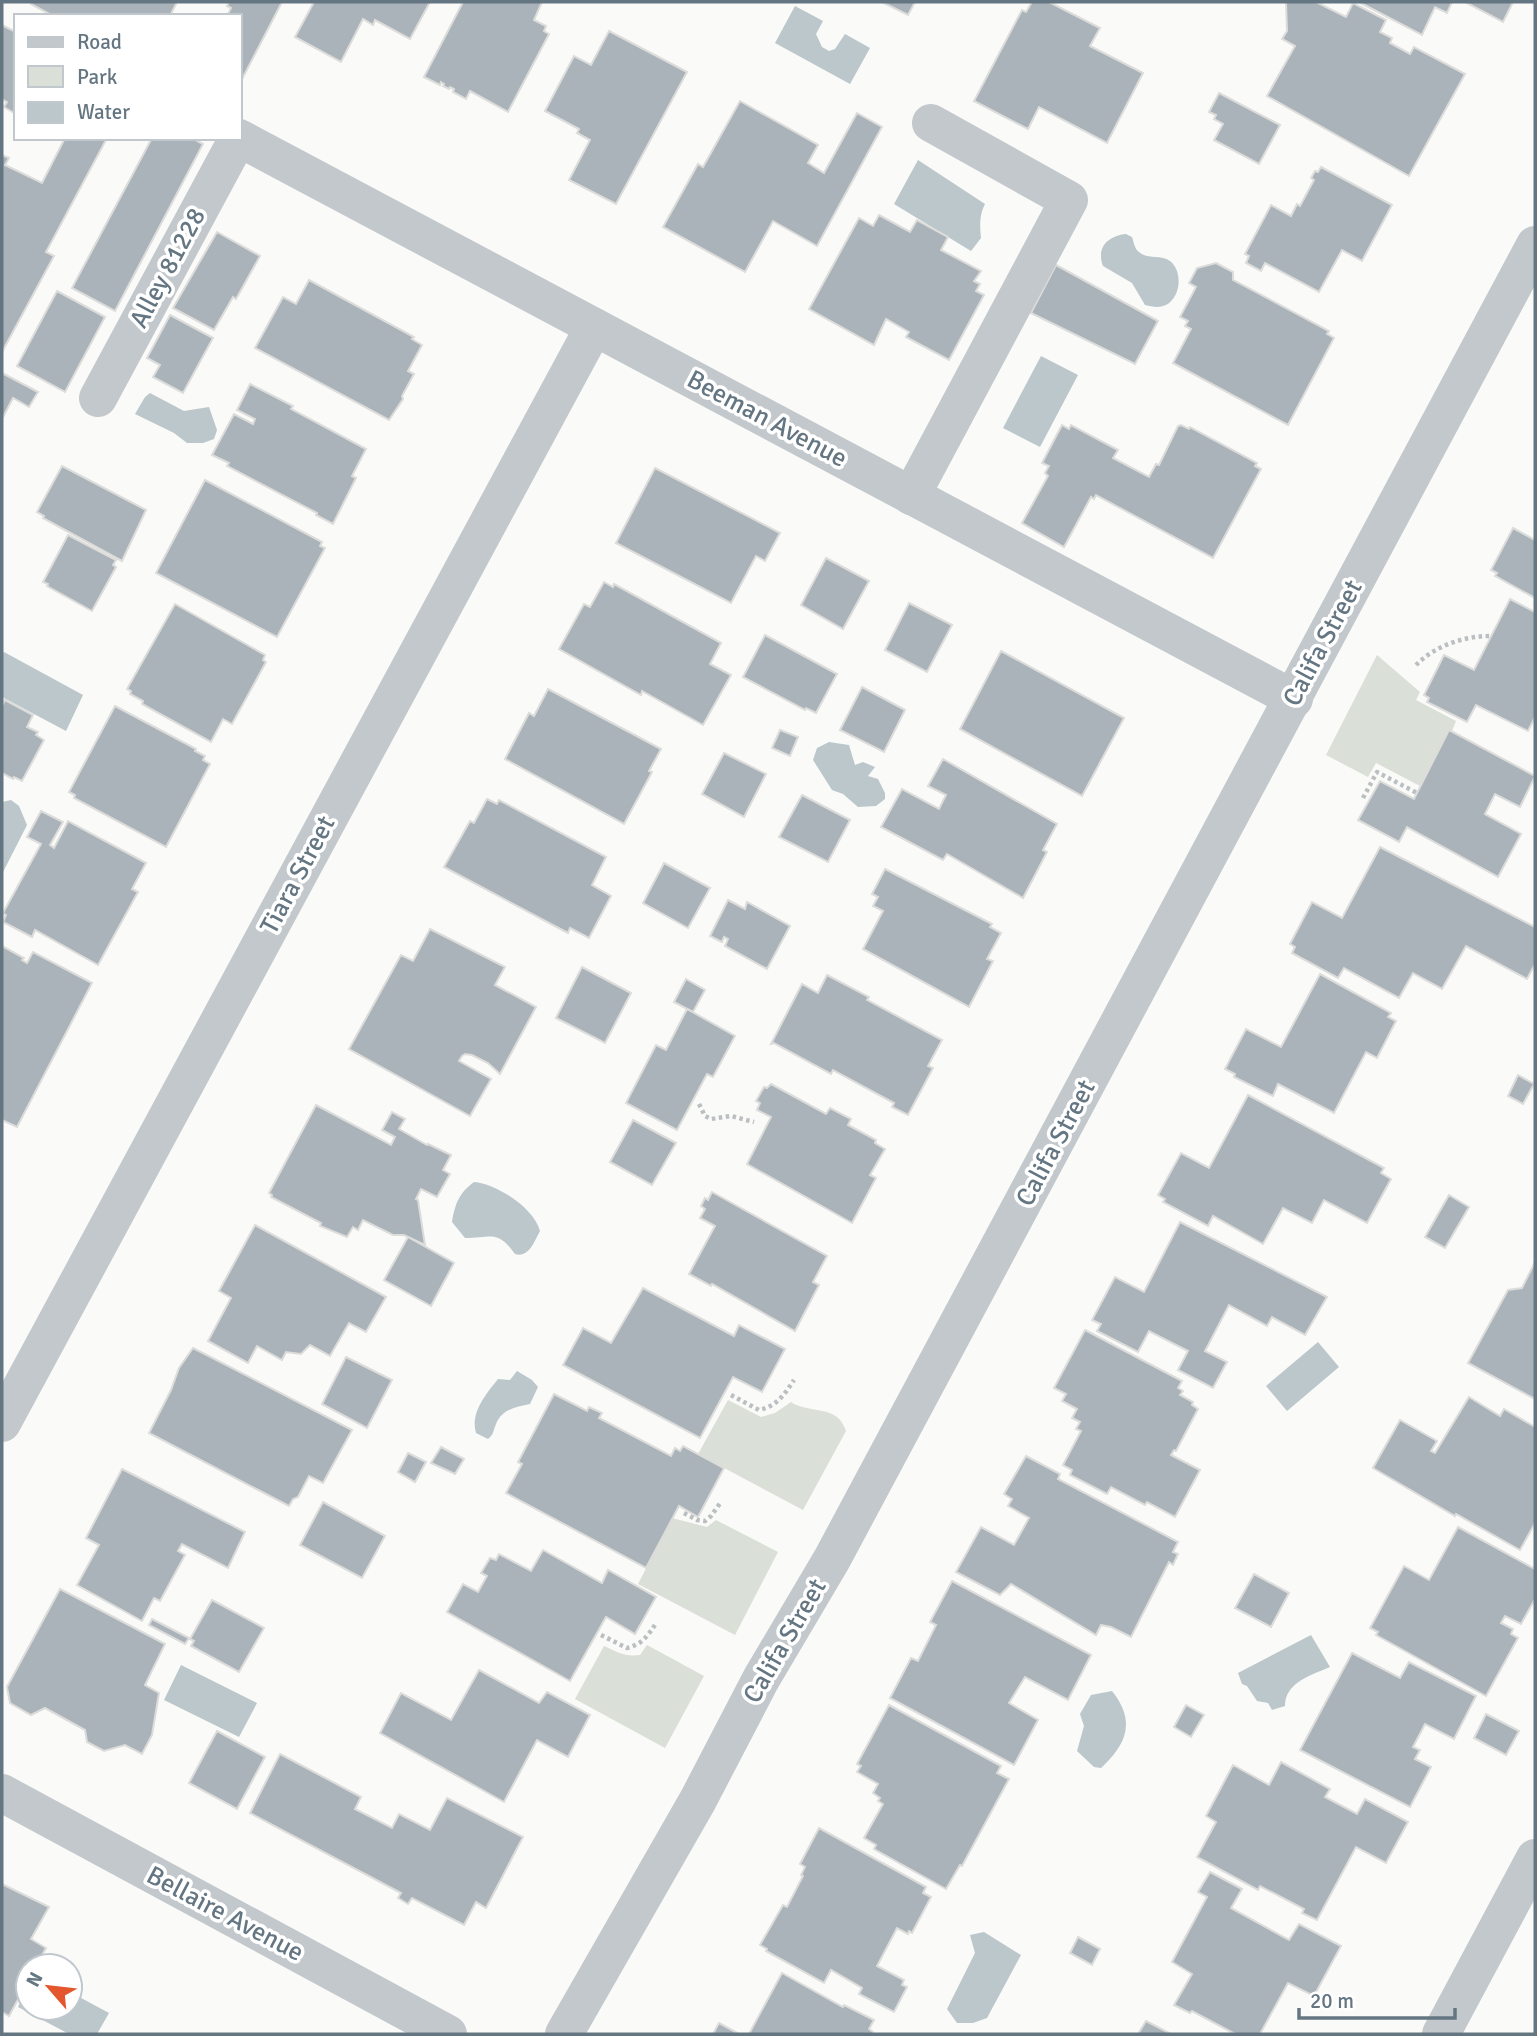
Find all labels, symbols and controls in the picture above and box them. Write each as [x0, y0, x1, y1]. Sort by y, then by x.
legend [14, 14, 242, 140]
text: Road [77, 29, 122, 55]
text: Park [77, 64, 118, 90]
text: Water [77, 99, 130, 125]
street label: Alley 81228 [123, 203, 213, 333]
street label: Beeman Avenue [681, 363, 853, 475]
street label: Califa Street [1276, 574, 1370, 712]
street label: Tiara Street [254, 811, 342, 939]
street label: Califa Street [1009, 1074, 1103, 1212]
street label: Califa Street [737, 1573, 833, 1709]
street label: Bellaire Avenue [141, 1859, 309, 1969]
north arrow [14, 1952, 84, 2022]
text: N [21, 1968, 49, 1991]
scale bar [1299, 1976, 1455, 2020]
text: 20 m [1310, 1988, 1354, 2014]

